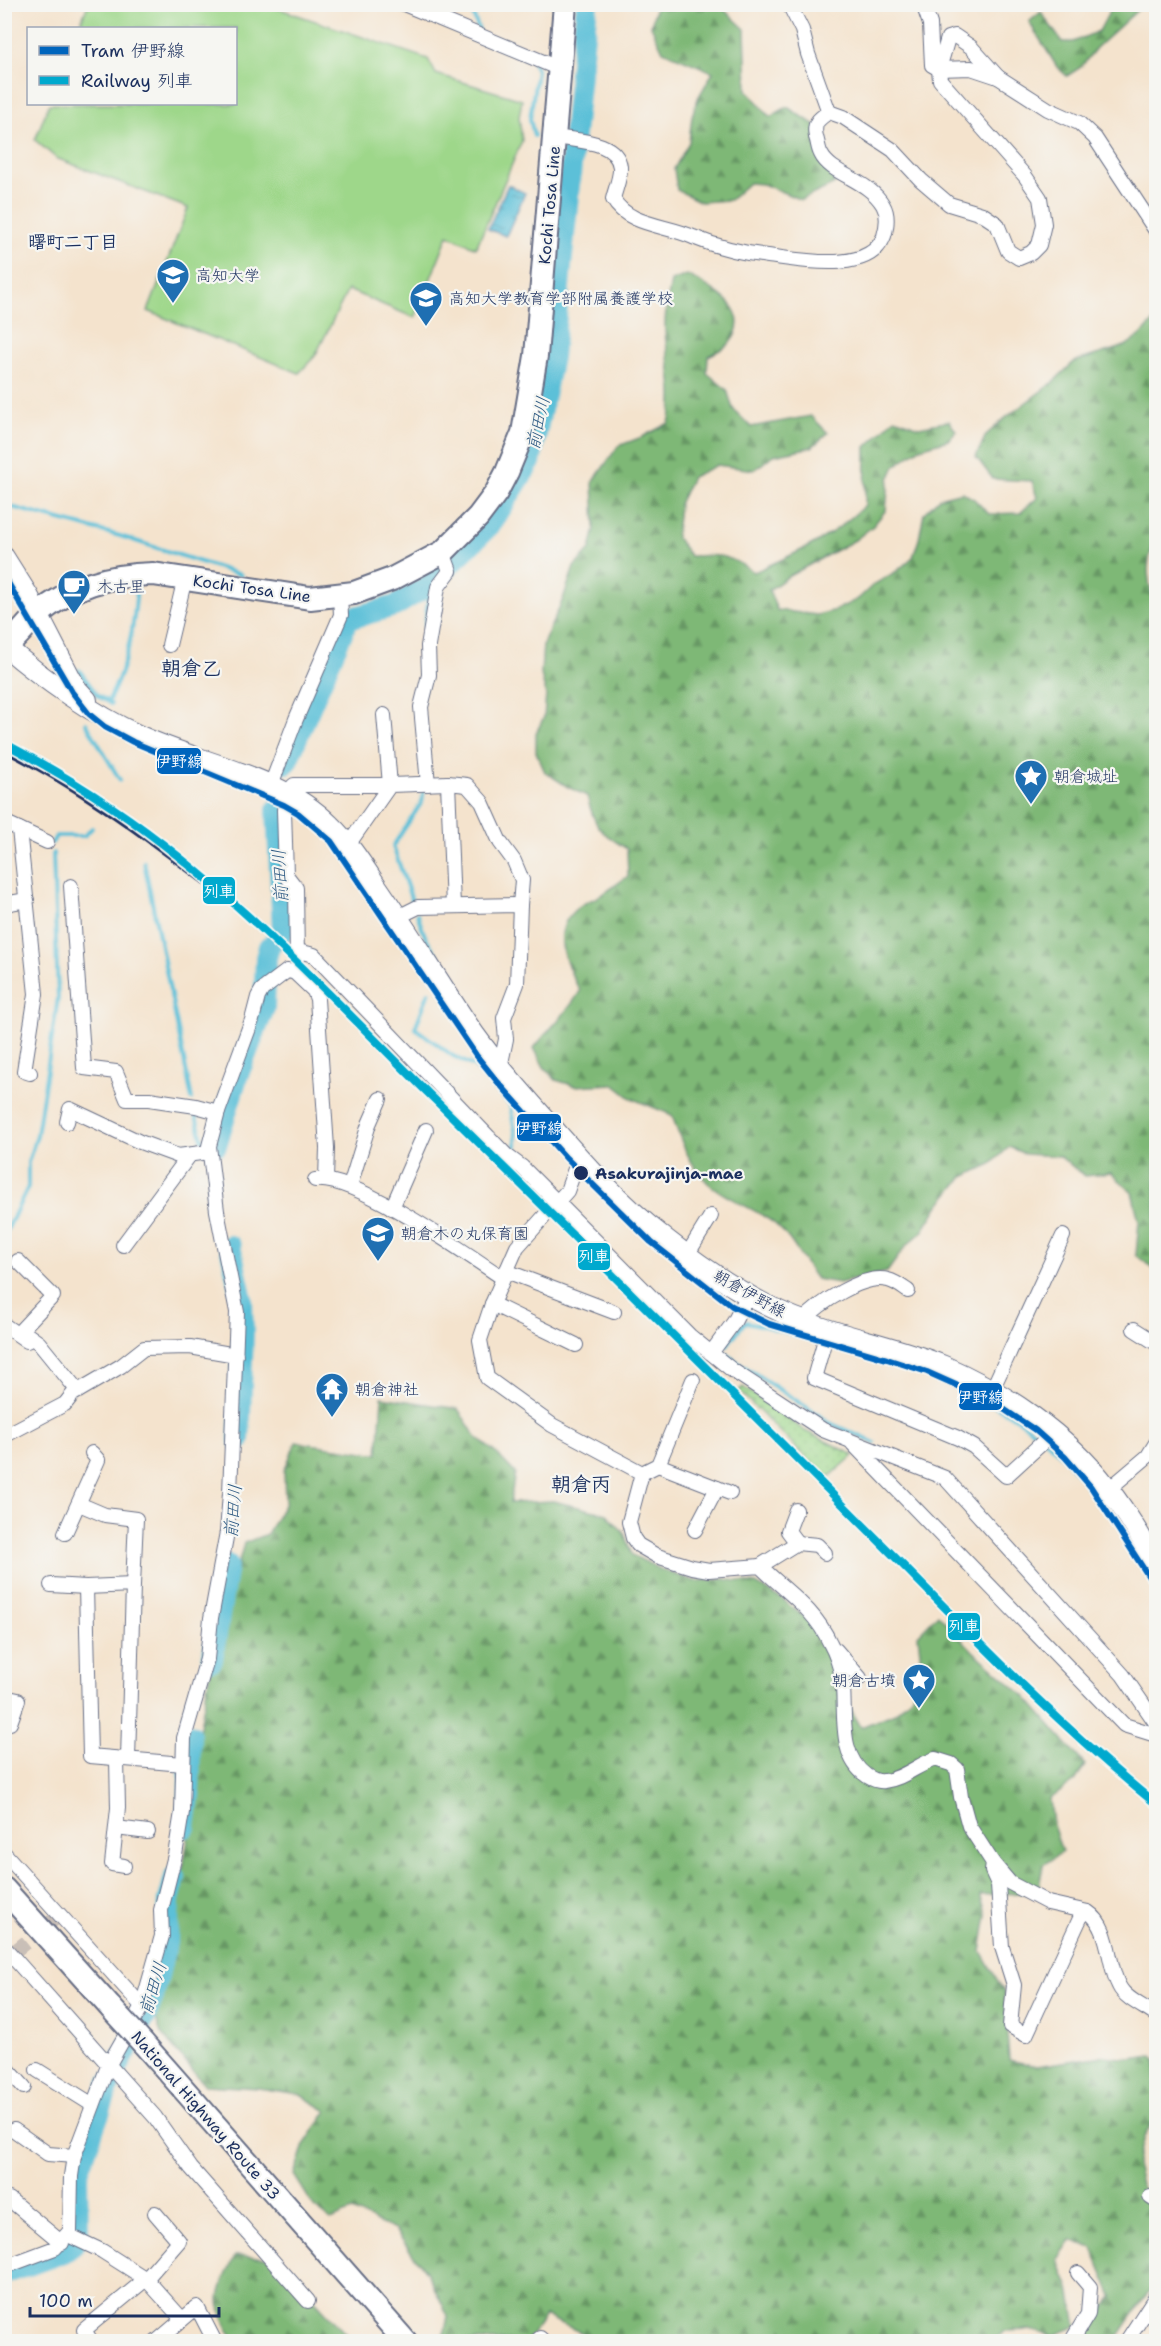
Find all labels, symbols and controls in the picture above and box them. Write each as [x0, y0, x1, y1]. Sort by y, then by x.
legend [27, 27, 237, 105]
text: Tram 伊野線 [81, 39, 185, 63]
text: Railway 列車 [81, 69, 193, 93]
street label: Kochi Tosa Line [534, 145, 565, 265]
district label: 曙町二丁目 [28, 230, 118, 254]
school or university icon: 高知大学 [155, 257, 191, 304]
place label: 高知大学 [196, 265, 260, 286]
school or university icon: 高知大学教育学部附属養護学校 [408, 280, 444, 327]
place label: 高知大学教育学部附属養護学校 [449, 288, 673, 309]
water label: 前田川 [521, 394, 555, 452]
cafe icon: 木古里 [56, 568, 92, 615]
street label: Kochi Tosa Line [192, 570, 312, 607]
place label: 木古里 [97, 576, 145, 597]
district label: 朝倉乙 [161, 655, 221, 681]
line badge: 伊野線 [156, 747, 202, 775]
text: 伊野線 [155, 751, 203, 772]
place icon: 朝倉城址 [1013, 758, 1049, 805]
place label: 朝倉城址 [1054, 766, 1118, 787]
water label: 前田川 [267, 848, 293, 904]
line badge: 列車 [202, 876, 236, 905]
text: 列車 [203, 881, 235, 902]
line badge: 伊野線 [516, 1113, 562, 1142]
text: 伊野線 [515, 1118, 563, 1139]
place label: Asakurajinja-mae [595, 1163, 744, 1184]
marker: Asakurajinja-mae [572, 1164, 590, 1182]
school or university icon: 朝倉木の丸保育園 [360, 1215, 396, 1262]
place label: 朝倉木の丸保育園 [401, 1223, 529, 1244]
line badge: 列車 [577, 1242, 611, 1271]
text: 列車 [578, 1246, 610, 1267]
street label: 朝倉伊野線 [710, 1265, 790, 1322]
temple icon: 朝倉神社 [314, 1371, 350, 1418]
place label: 朝倉神社 [355, 1379, 419, 1400]
line badge: 伊野線 [958, 1382, 1003, 1411]
text: 伊野線 [956, 1387, 1004, 1408]
district label: 朝倉丙 [551, 1471, 611, 1497]
water label: 前田川 [219, 1483, 247, 1539]
line badge: 列車 [947, 1612, 981, 1641]
text: 列車 [948, 1616, 980, 1637]
place icon: 朝倉古墳 [901, 1662, 937, 1709]
place label: 朝倉古墳 [832, 1670, 896, 1691]
water label: 前田川 [134, 1959, 172, 2017]
street label: National Highway Route 33 [126, 2026, 285, 2204]
scale bar [30, 2280, 219, 2318]
text: 100 m [39, 2289, 93, 2313]

